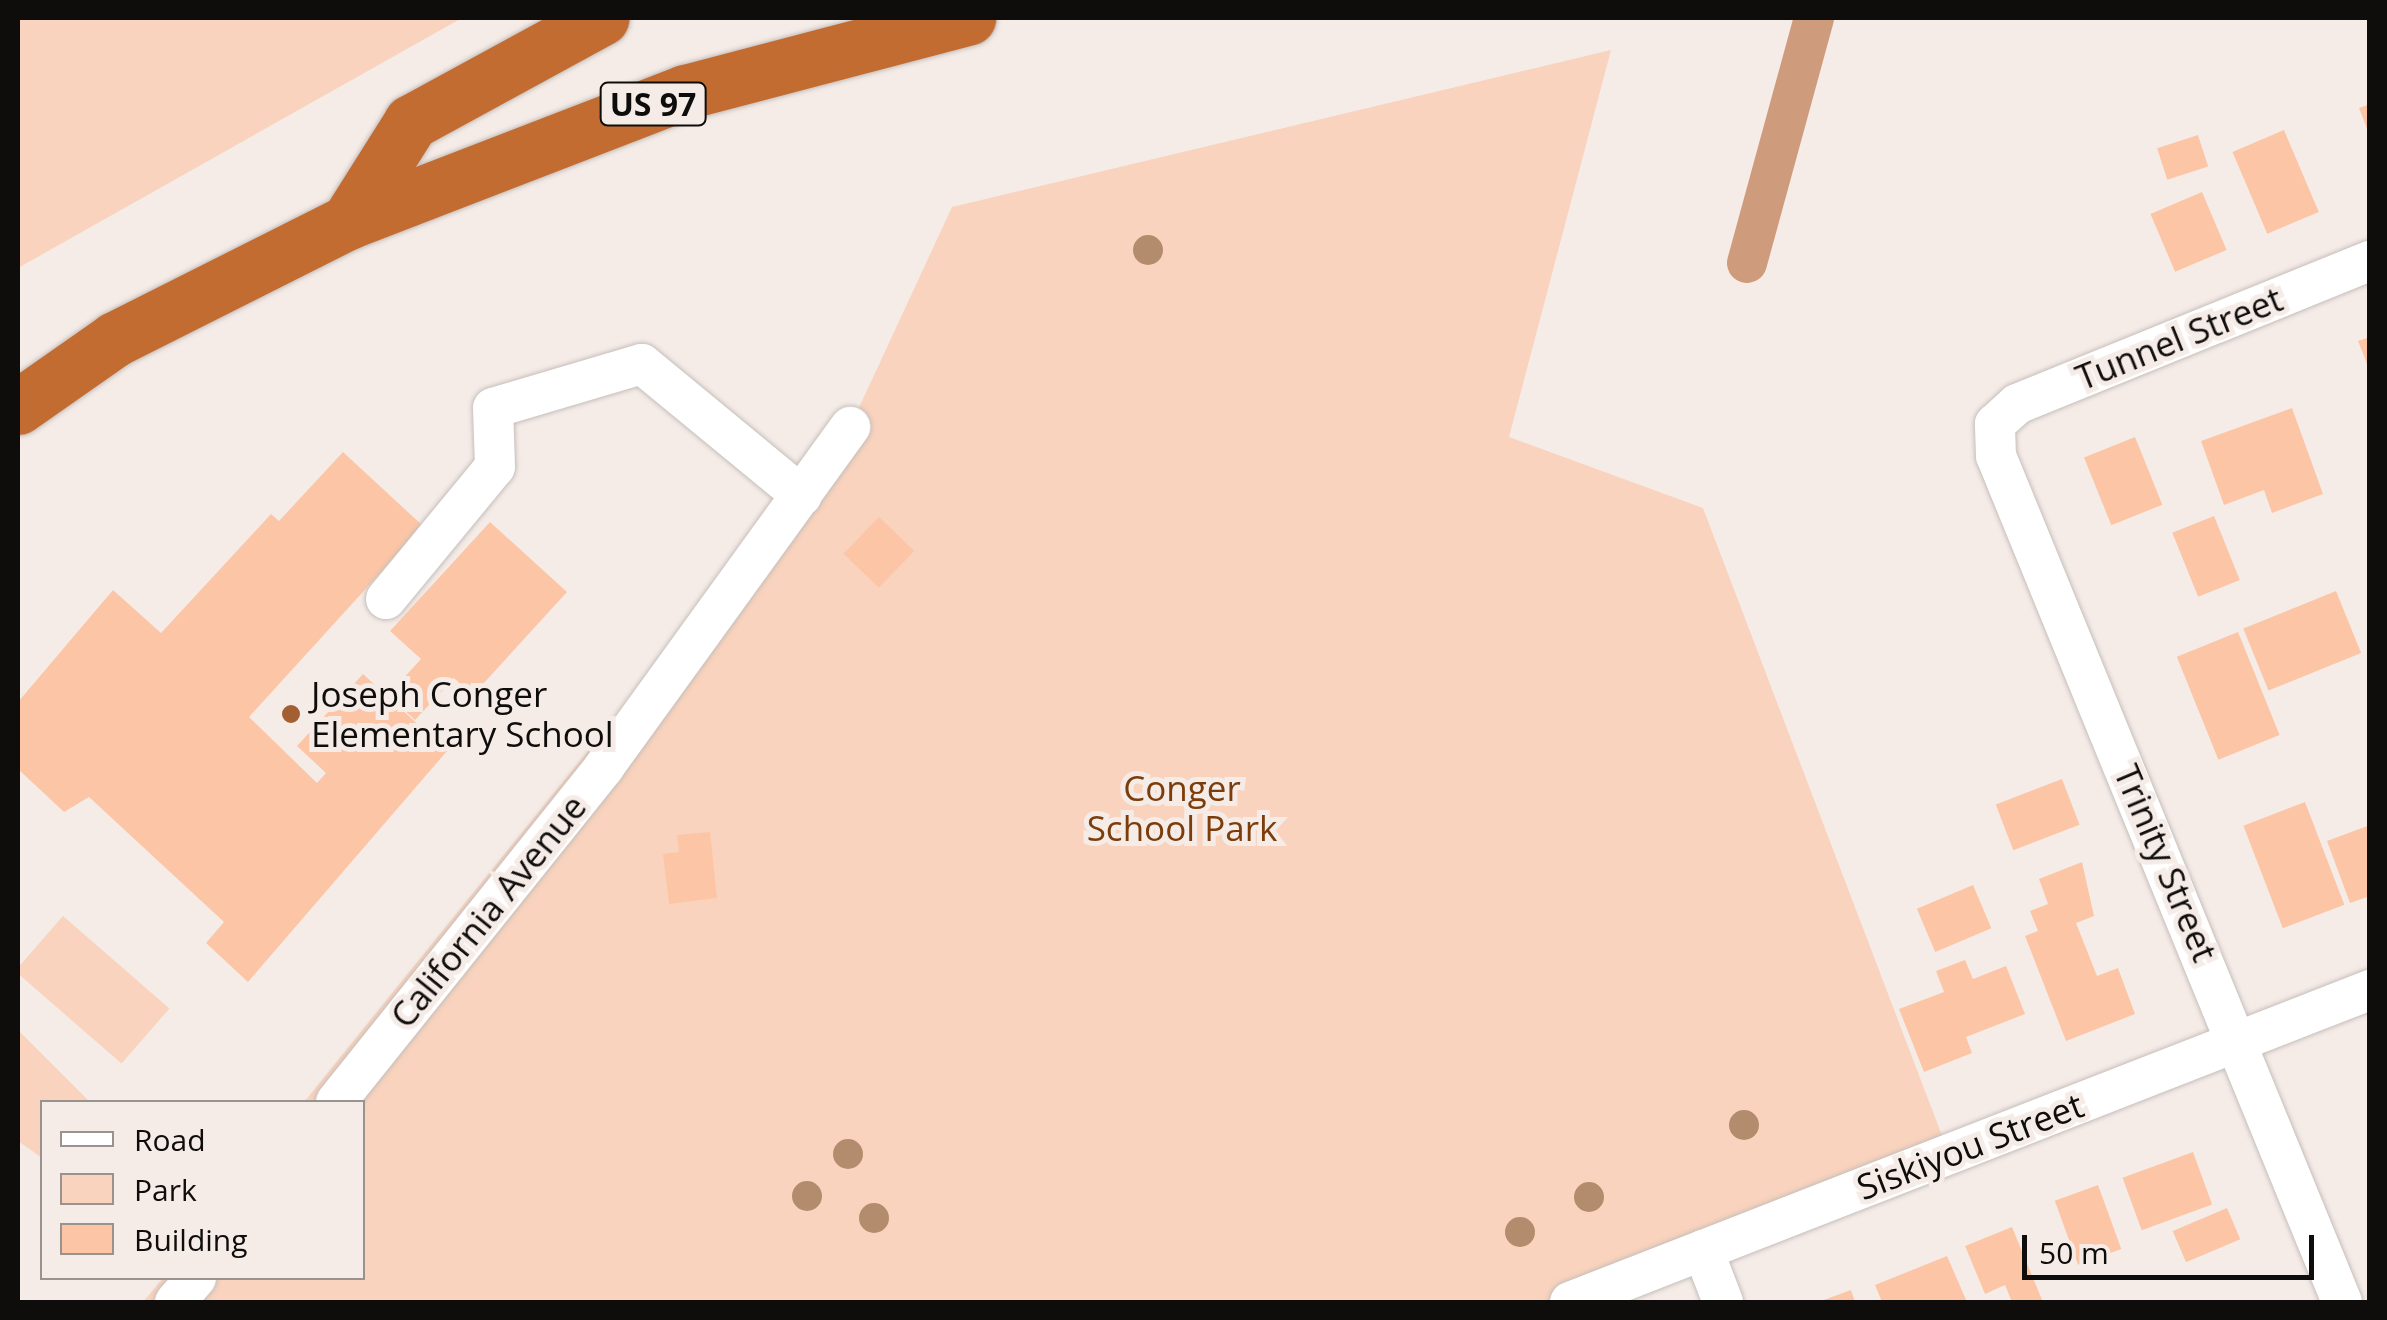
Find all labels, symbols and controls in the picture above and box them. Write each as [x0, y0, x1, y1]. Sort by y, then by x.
road number: US 97 [598, 77, 708, 131]
street label: Tunnel Street [2070, 278, 2288, 398]
place label: Joseph Conger Elementary School [311, 673, 614, 755]
marker: Joseph Conger Elementary School [280, 703, 302, 725]
street label: Trinity Street [2106, 758, 2226, 968]
park label: Conger School Park [1087, 767, 1277, 849]
street label: California Avenue [381, 786, 595, 1036]
street label: Siskiyou Street [1851, 1084, 2089, 1208]
legend [40, 1100, 365, 1280]
text: Road [134, 1119, 206, 1160]
text: Park [134, 1169, 197, 1210]
scale bar [2027, 1215, 2320, 1277]
text: Building [134, 1219, 248, 1260]
text: 50 m [2039, 1232, 2109, 1273]

